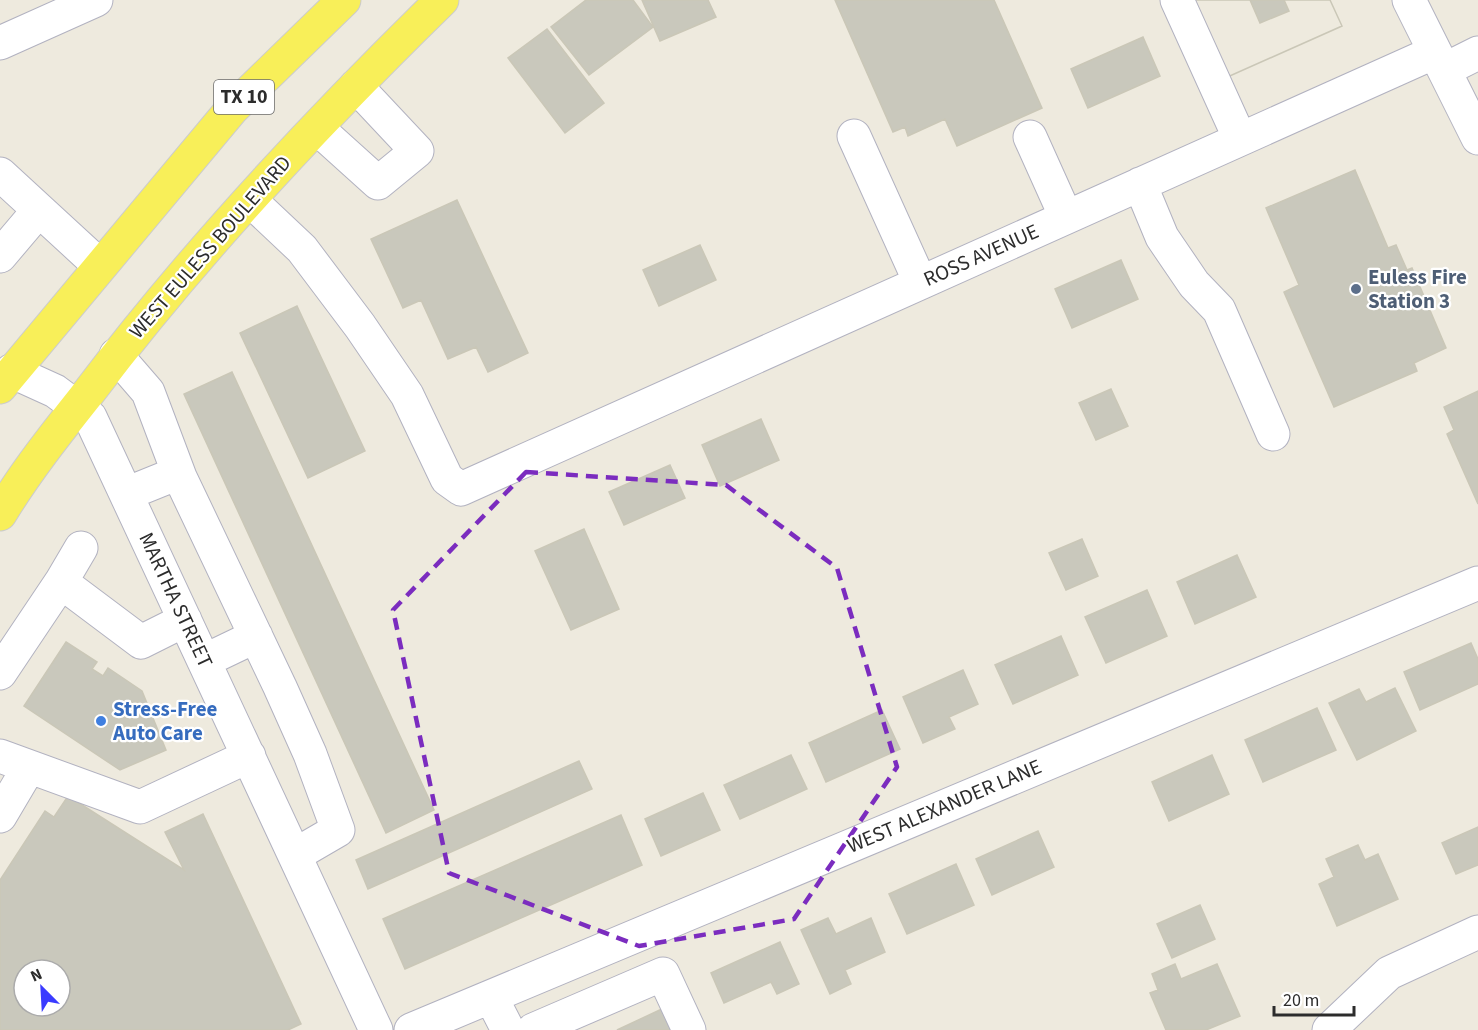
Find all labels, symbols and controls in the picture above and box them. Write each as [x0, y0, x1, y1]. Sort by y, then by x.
road number: TX 10 [214, 80, 274, 114]
street label: WEST EULESS BOULEVARD [122, 149, 298, 345]
street label: ROSS AVENUE [919, 216, 1043, 294]
place label: Euless Fire Station 3 [1368, 262, 1467, 316]
marker: Euless Fire Station 3 [1349, 282, 1363, 296]
street label: MARTHA STREET [131, 527, 221, 673]
place label: Stress-Free Auto Care [112, 694, 218, 748]
marker: Stress-Free Auto Care [94, 714, 108, 728]
street label: WEST ALEXANDER LANE [842, 751, 1046, 861]
north arrow [12, 958, 72, 1018]
text: N [27, 963, 46, 987]
scale bar [1274, 979, 1354, 1017]
text: 20 m [1283, 988, 1319, 1013]

